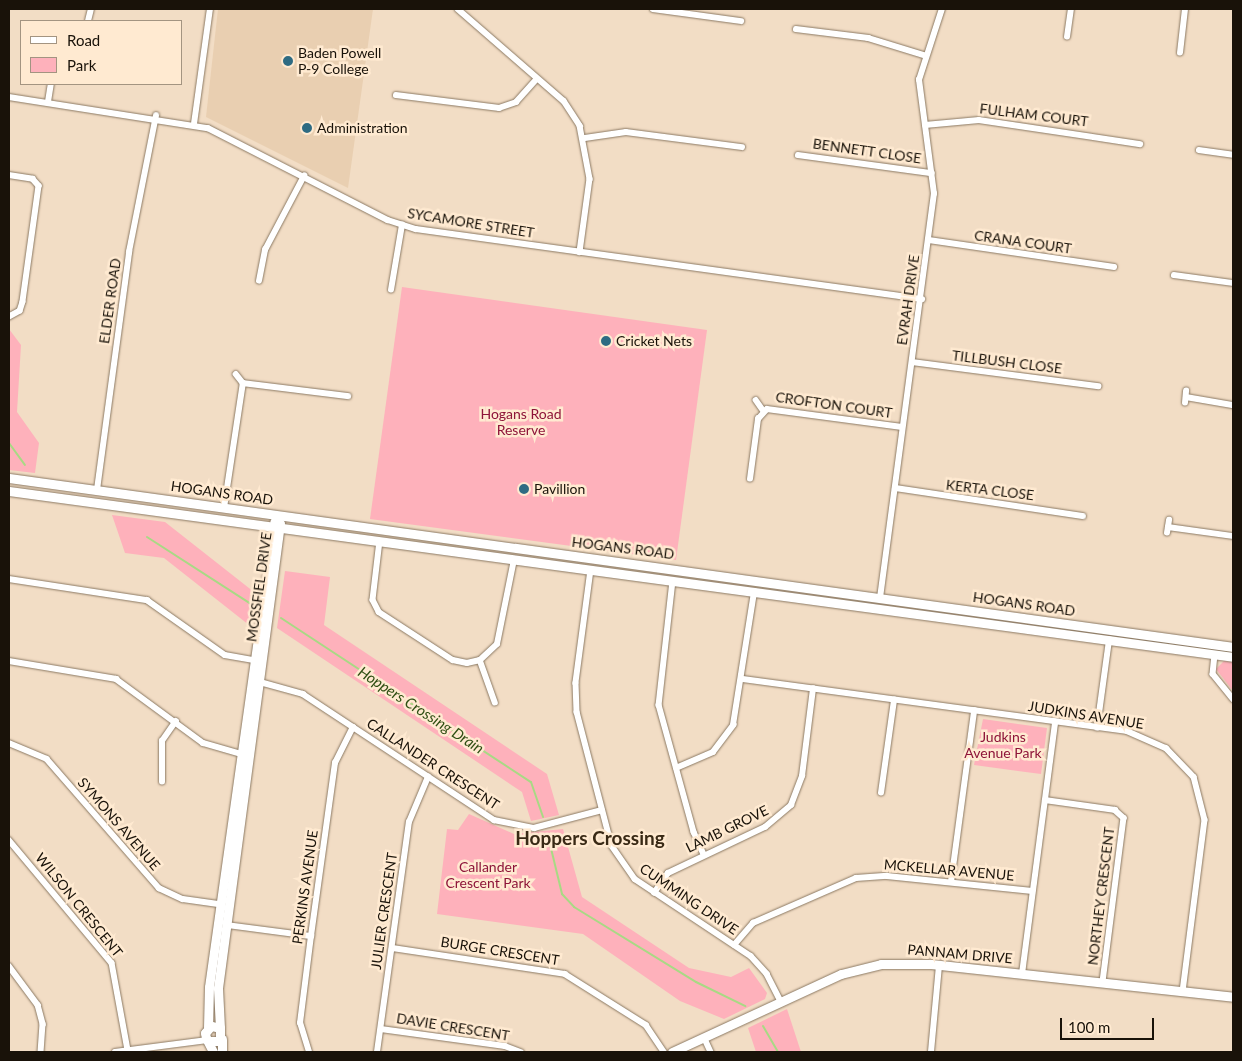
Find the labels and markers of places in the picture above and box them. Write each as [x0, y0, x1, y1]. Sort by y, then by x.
place label: Baden Powell P-9 College [298, 45, 381, 78]
marker: Baden Powell P-9 College [282, 55, 294, 67]
place label: Administration [317, 120, 408, 136]
marker: Administration [301, 122, 313, 134]
place label: Cricket Nets [616, 333, 692, 349]
marker: Cricket Nets [600, 335, 612, 347]
place label: Pavillion [534, 481, 585, 497]
marker: Pavillion [518, 483, 530, 495]

